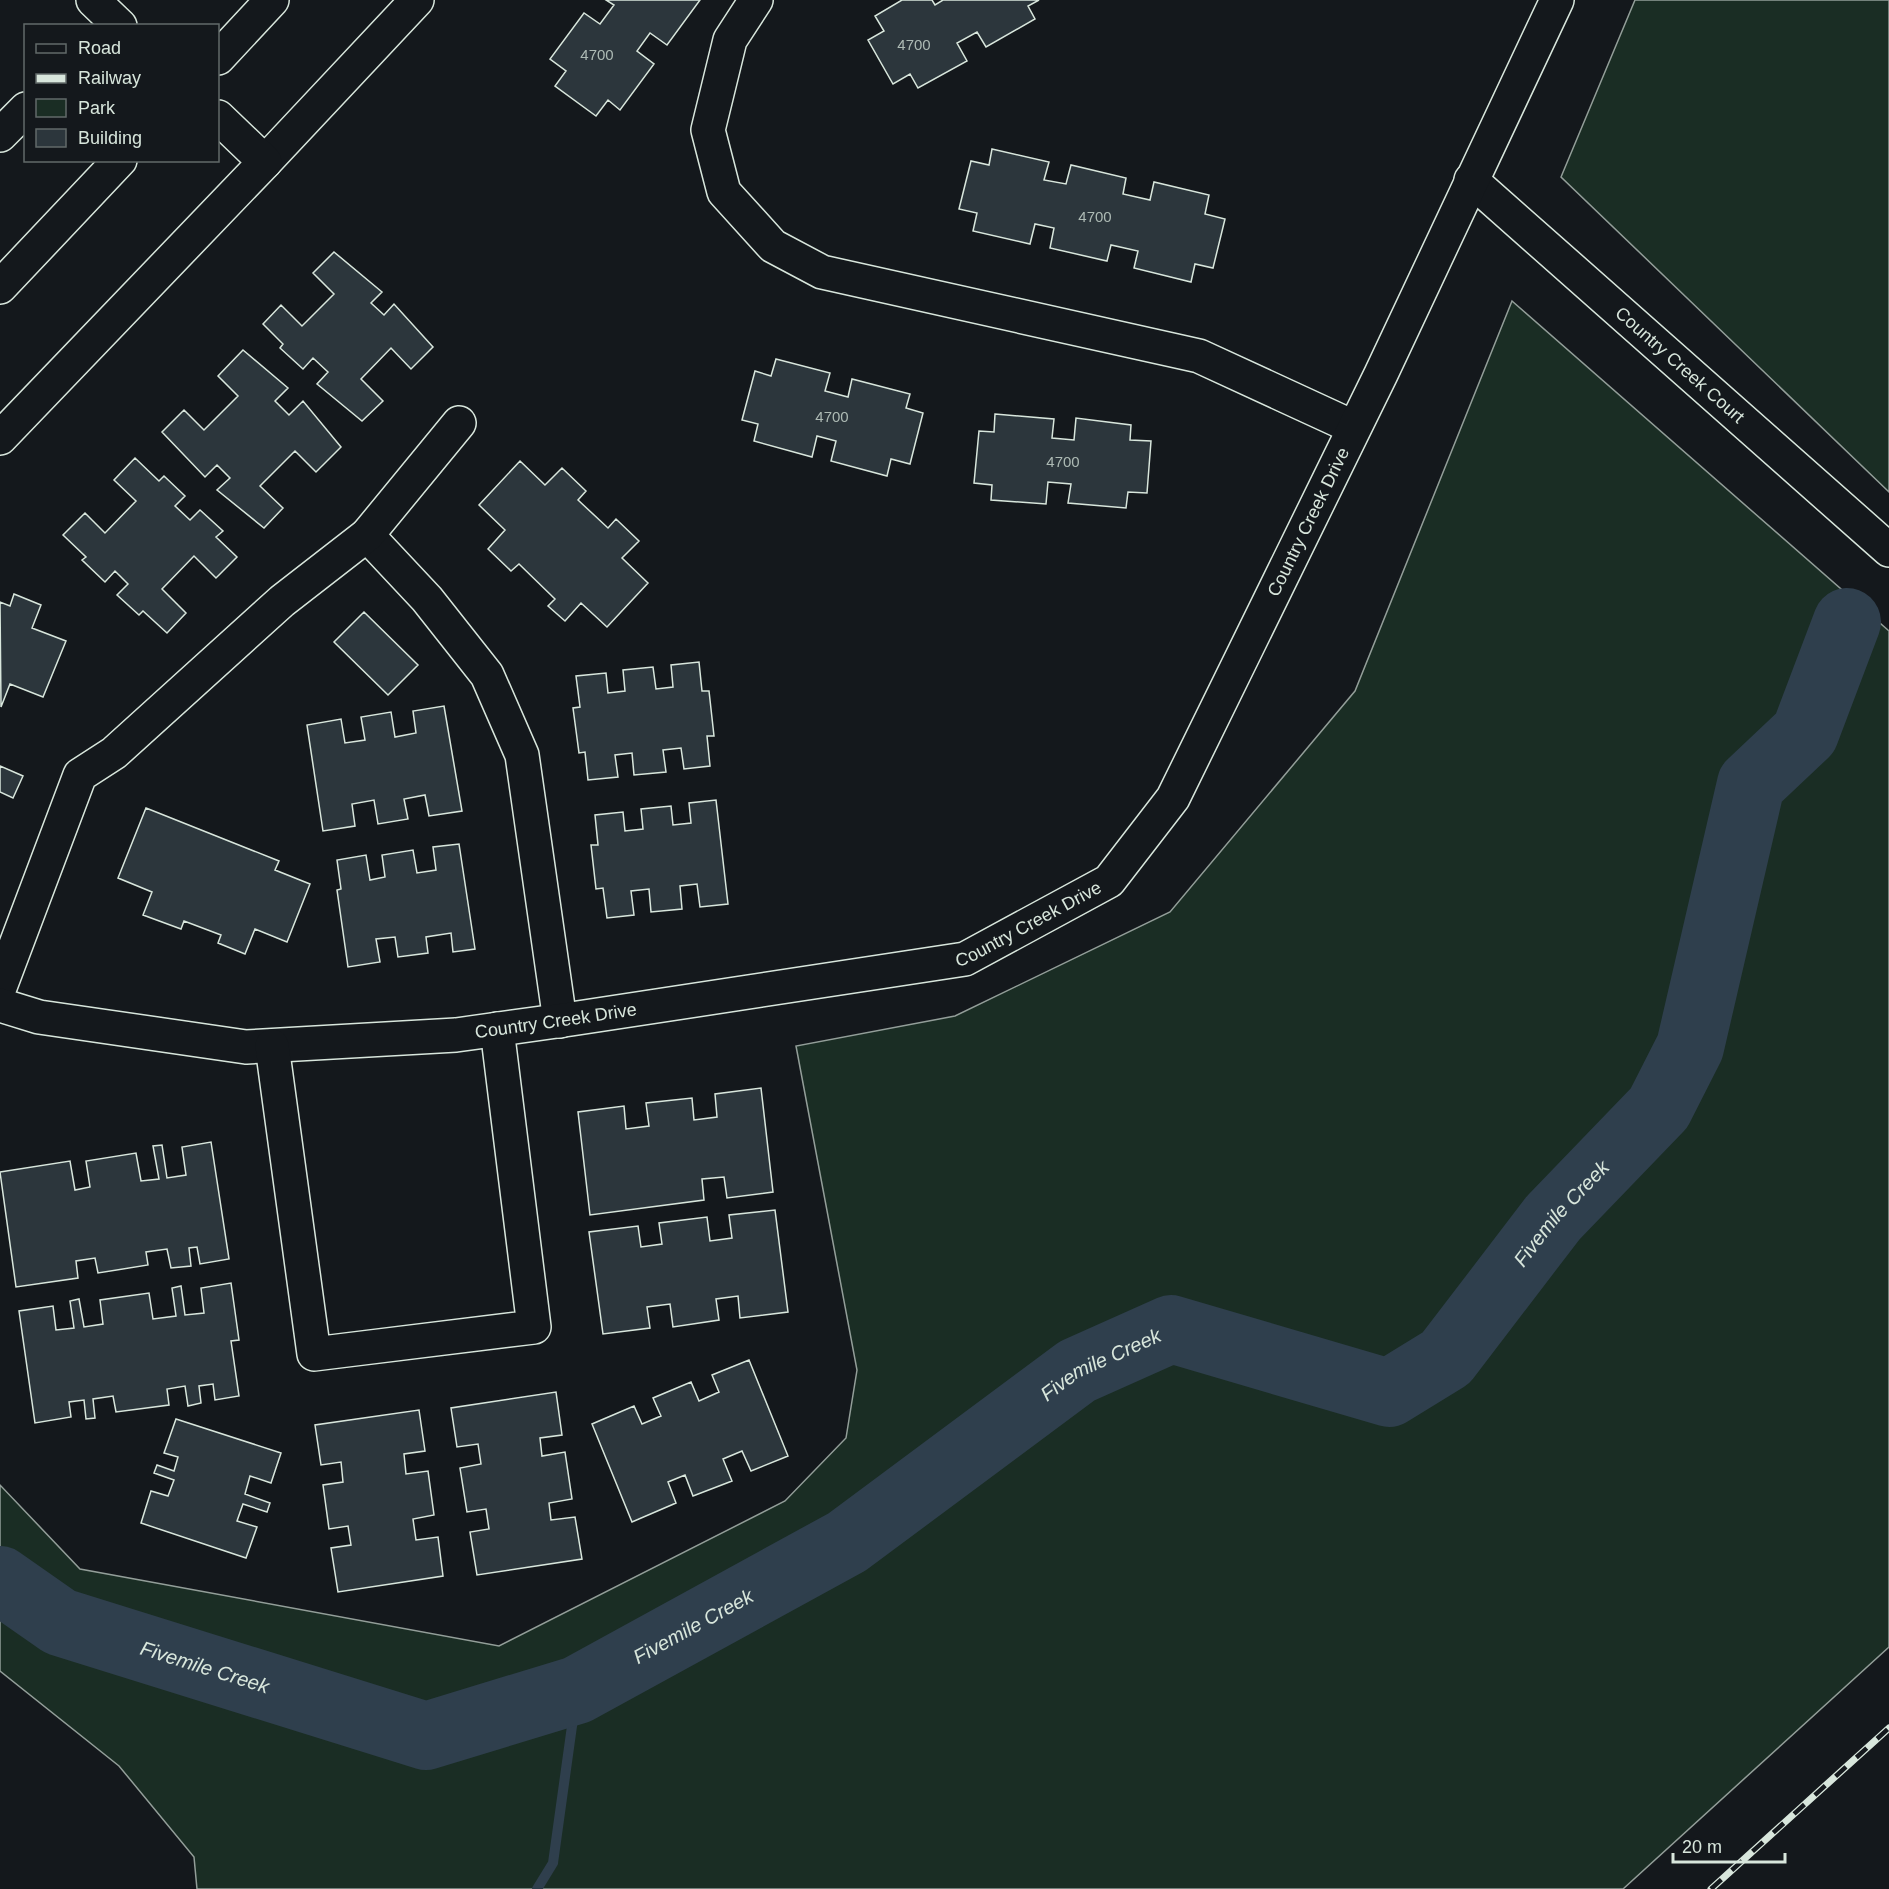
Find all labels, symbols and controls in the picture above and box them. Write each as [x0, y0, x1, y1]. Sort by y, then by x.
legend [24, 24, 219, 162]
house number: 4700 [897, 36, 931, 53]
text: Road [78, 38, 121, 58]
house number: 4700 [580, 46, 614, 63]
text: Railway [78, 68, 141, 88]
text: Park [78, 98, 116, 118]
text: Building [78, 128, 142, 148]
house number: 4700 [1078, 208, 1112, 225]
street label: Country Creek Court [1611, 303, 1748, 427]
house number: 4700 [815, 408, 849, 425]
street label: Country Creek Drive [1264, 444, 1353, 600]
house number: 4700 [1046, 453, 1080, 470]
street label: Country Creek Drive [954, 877, 1105, 970]
street label: Country Creek Drive [474, 999, 638, 1042]
water label: Fivemile Creek [1509, 1155, 1614, 1271]
water label: Fivemile Creek [1036, 1324, 1165, 1405]
water label: Fivemile Creek [629, 1584, 758, 1668]
water label: Fivemile Creek [138, 1637, 273, 1698]
scale bar [1673, 1826, 1786, 1864]
text: 20 m [1682, 1837, 1722, 1857]

